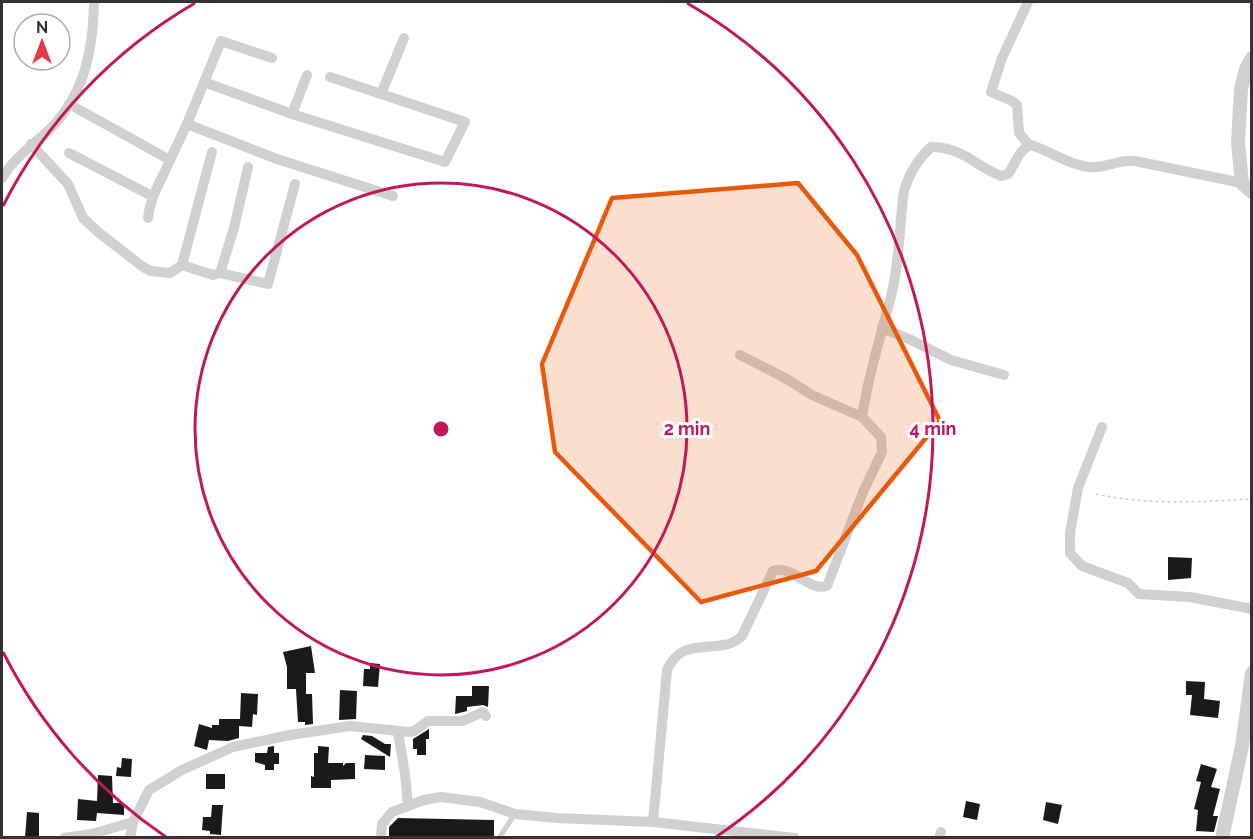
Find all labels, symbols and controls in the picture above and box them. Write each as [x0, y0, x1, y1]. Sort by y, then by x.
north arrow [12, 12, 72, 72]
text: N [36, 18, 48, 37]
text: 2 min [664, 418, 710, 439]
text: 4 min [910, 418, 956, 439]
centre of rings [431, 419, 451, 439]

